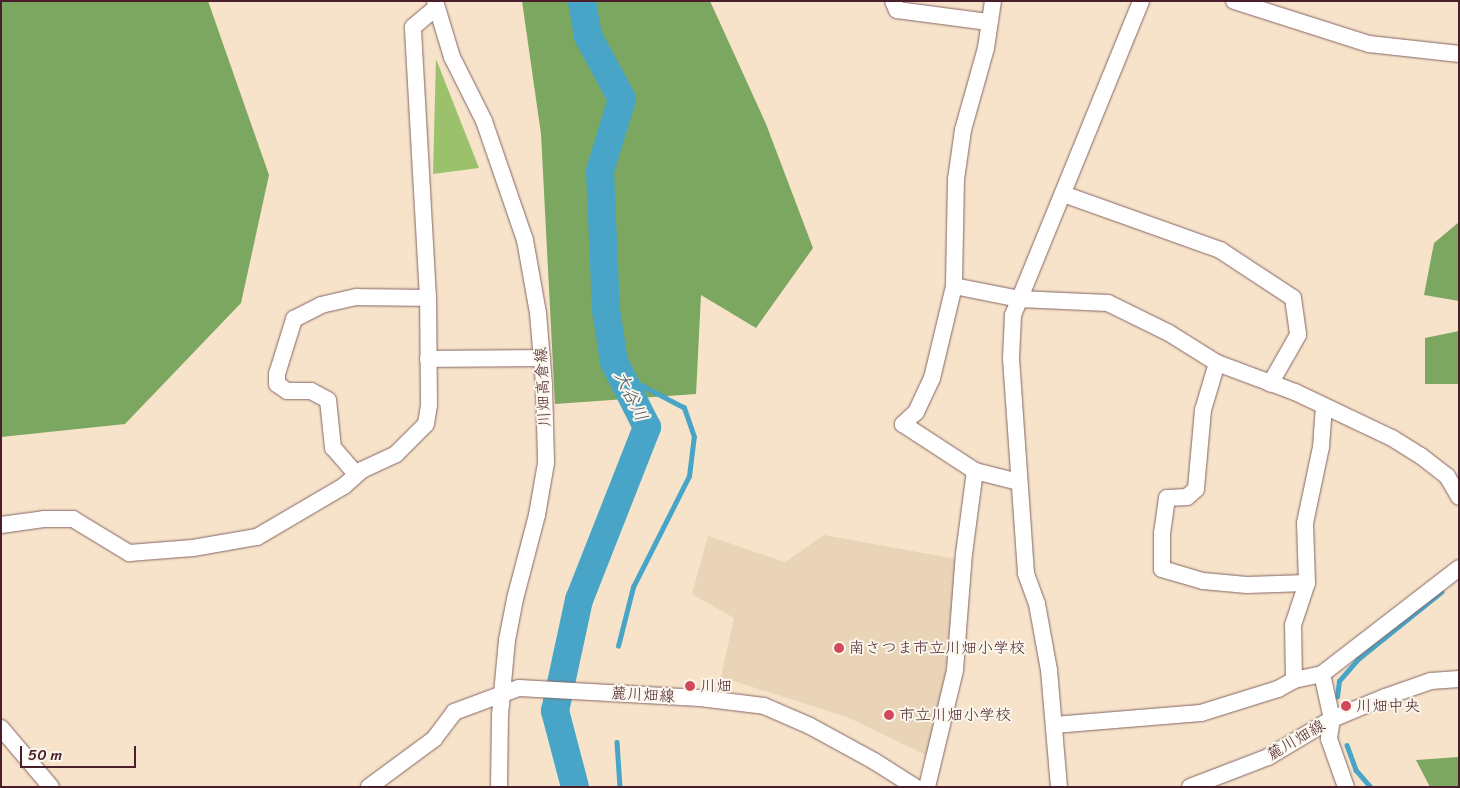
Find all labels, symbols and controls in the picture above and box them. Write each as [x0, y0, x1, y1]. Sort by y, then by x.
street label: 川畑高倉線 [531, 347, 555, 427]
water label: 大谷川 [609, 367, 653, 425]
place label: 南さつま市立川畑小学校 [849, 638, 1025, 658]
marker: 南さつま市立川畑小学校 [833, 642, 845, 654]
place label: 川畑 [700, 676, 732, 696]
marker: 川畑 [684, 680, 696, 692]
street label: 麓川畑線 [611, 684, 675, 706]
place label: 川畑中央 [1356, 696, 1420, 716]
marker: 川畑中央 [1340, 700, 1352, 712]
place label: 市立川畑小学校 [899, 705, 1011, 725]
marker: 市立川畑小学校 [883, 709, 895, 721]
street label: 麓川畑線 [1263, 716, 1329, 764]
scale bar [22, 736, 139, 768]
text: 50 m [28, 742, 62, 768]

